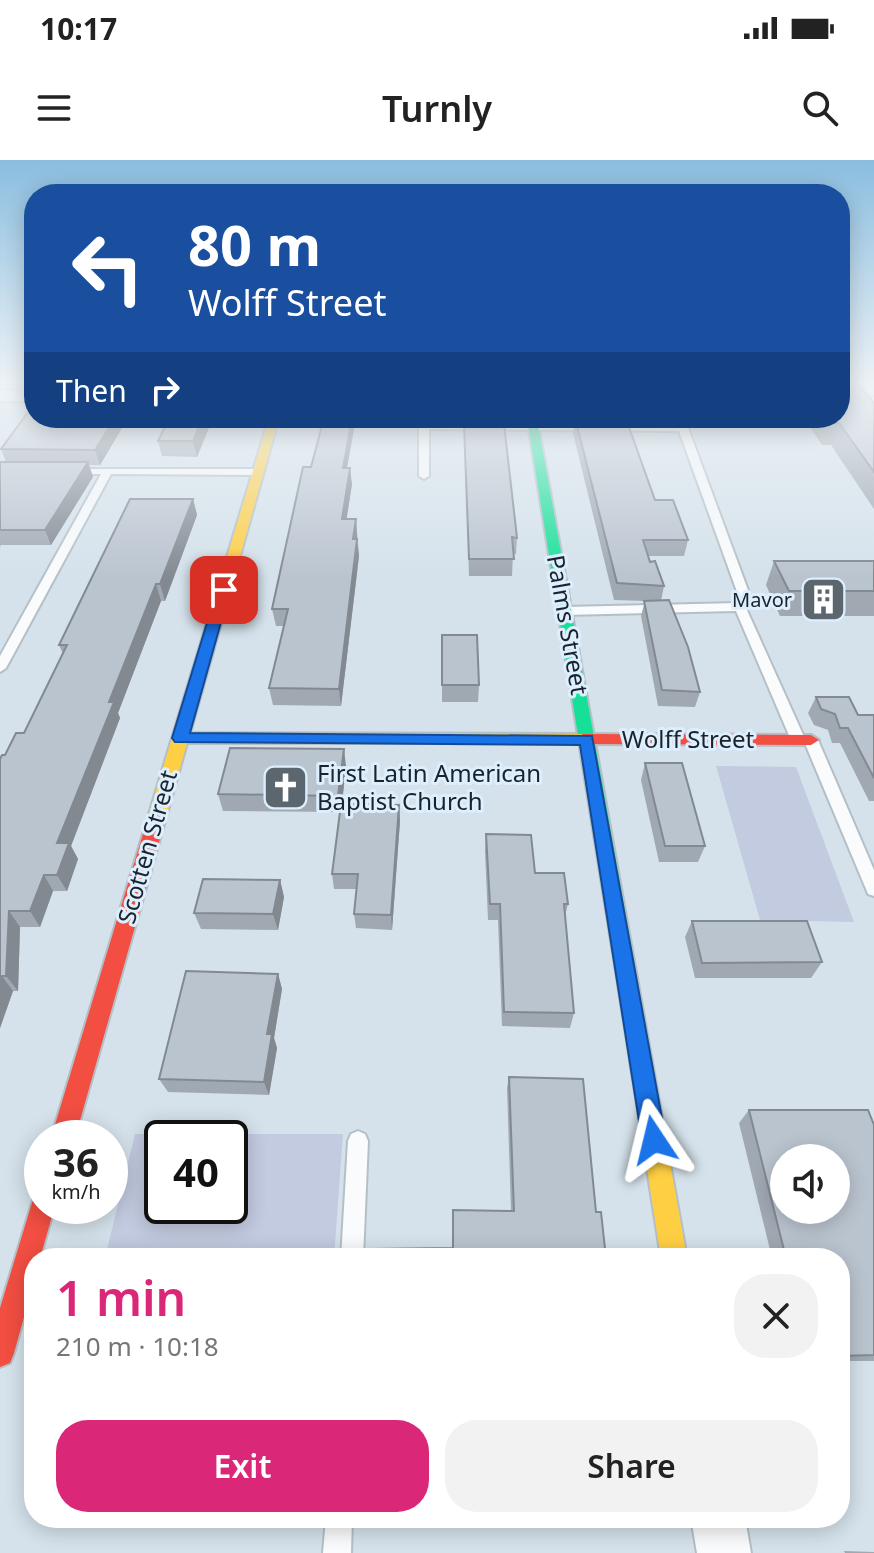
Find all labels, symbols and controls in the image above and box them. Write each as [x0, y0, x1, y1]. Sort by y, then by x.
text: 10:17 [40, 8, 117, 49]
text: Turnly [382, 84, 492, 133]
icon: menu [32, 86, 76, 130]
icon: search [798, 86, 842, 130]
text: 80 m [188, 206, 321, 282]
icon: left [56, 216, 160, 320]
text: Wolff Street [188, 278, 386, 327]
icon: right [143, 368, 187, 412]
text: Then [56, 370, 127, 411]
street label: Palms Street [540, 552, 597, 698]
pin [190, 556, 258, 624]
icon: arrive [202, 568, 246, 612]
building icon: Mavor [799, 576, 847, 624]
place label: Mavor [732, 586, 792, 613]
street label: Wolff Street [622, 722, 754, 755]
place label: First Latin American Baptist Church [317, 756, 541, 817]
church icon: First Latin American Baptist Church [262, 764, 310, 812]
street label: Scotten Street [109, 766, 184, 927]
position arrow [612, 1098, 696, 1182]
speed limit sign: 40 [144, 1120, 248, 1224]
text: 36 [53, 1134, 99, 1189]
map controls [770, 1144, 850, 1224]
button: sound [770, 1144, 850, 1224]
text: km/h [51, 1178, 101, 1205]
text: 1 min [56, 1265, 186, 1330]
button: close [734, 1274, 818, 1358]
text: 210 m · 10:18 [56, 1328, 219, 1364]
button: Exit [56, 1420, 429, 1512]
button: Share [445, 1420, 818, 1512]

